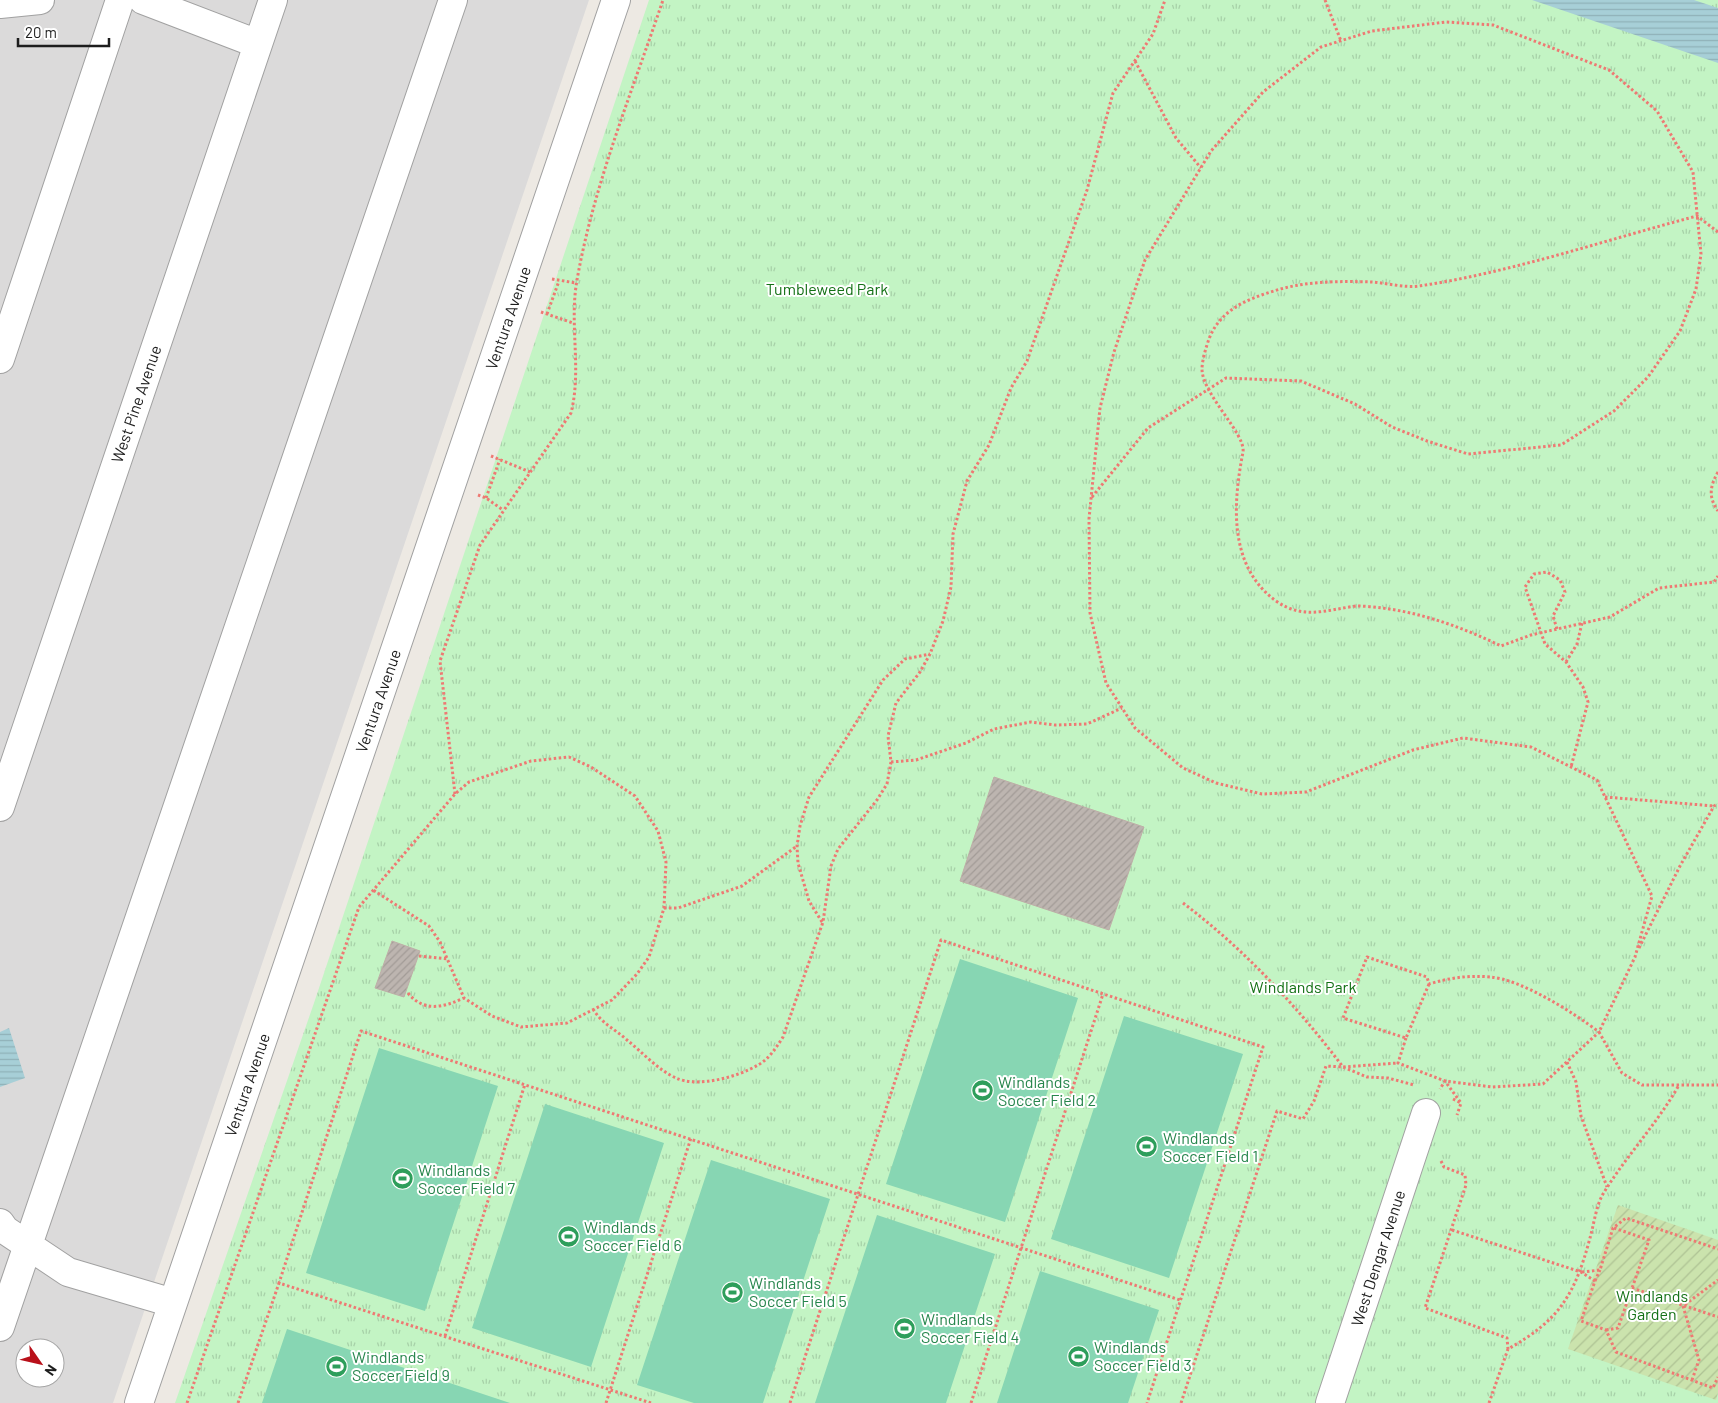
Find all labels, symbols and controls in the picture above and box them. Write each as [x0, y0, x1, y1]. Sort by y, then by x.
scale bar [18, 15, 109, 47]
text: 20 m [25, 23, 57, 41]
street label: Ventura Avenue [481, 264, 534, 372]
park label: Tumbleweed Park [766, 279, 888, 298]
street label: West Pine Avenue [107, 343, 165, 465]
street label: Ventura Avenue [351, 647, 404, 755]
park label: Windlands Park [1250, 977, 1356, 996]
street label: Ventura Avenue [220, 1031, 273, 1139]
place label: Windlands Soccer Field 2 [998, 1072, 1096, 1109]
sports icon: Windlands Soccer Field 2 [970, 1079, 994, 1103]
place label: Windlands Soccer Field 1 [1163, 1128, 1258, 1165]
sports icon: Windlands Soccer Field 1 [1135, 1135, 1159, 1159]
place label: Windlands Soccer Field 7 [418, 1160, 515, 1197]
sports icon: Windlands Soccer Field 7 [390, 1167, 414, 1191]
street label: West Dengar Avenue [1347, 1187, 1409, 1328]
place label: Windlands Soccer Field 6 [584, 1217, 682, 1254]
sports icon: Windlands Soccer Field 6 [556, 1224, 580, 1248]
place label: Windlands Soccer Field 5 [749, 1273, 847, 1310]
sports icon: Windlands Soccer Field 5 [721, 1280, 745, 1304]
park label: Windlands Garden [1616, 1286, 1688, 1323]
place label: Windlands Soccer Field 4 [921, 1309, 1019, 1346]
sports icon: Windlands Soccer Field 4 [893, 1316, 917, 1340]
place label: Windlands Soccer Field 3 [1094, 1337, 1192, 1374]
north arrow [15, 1338, 65, 1388]
sports icon: Windlands Soccer Field 3 [1066, 1344, 1090, 1368]
place label: Windlands Soccer Field 9 [352, 1347, 450, 1384]
sports icon: Windlands Soccer Field 9 [324, 1354, 348, 1378]
text: N [42, 1362, 61, 1379]

